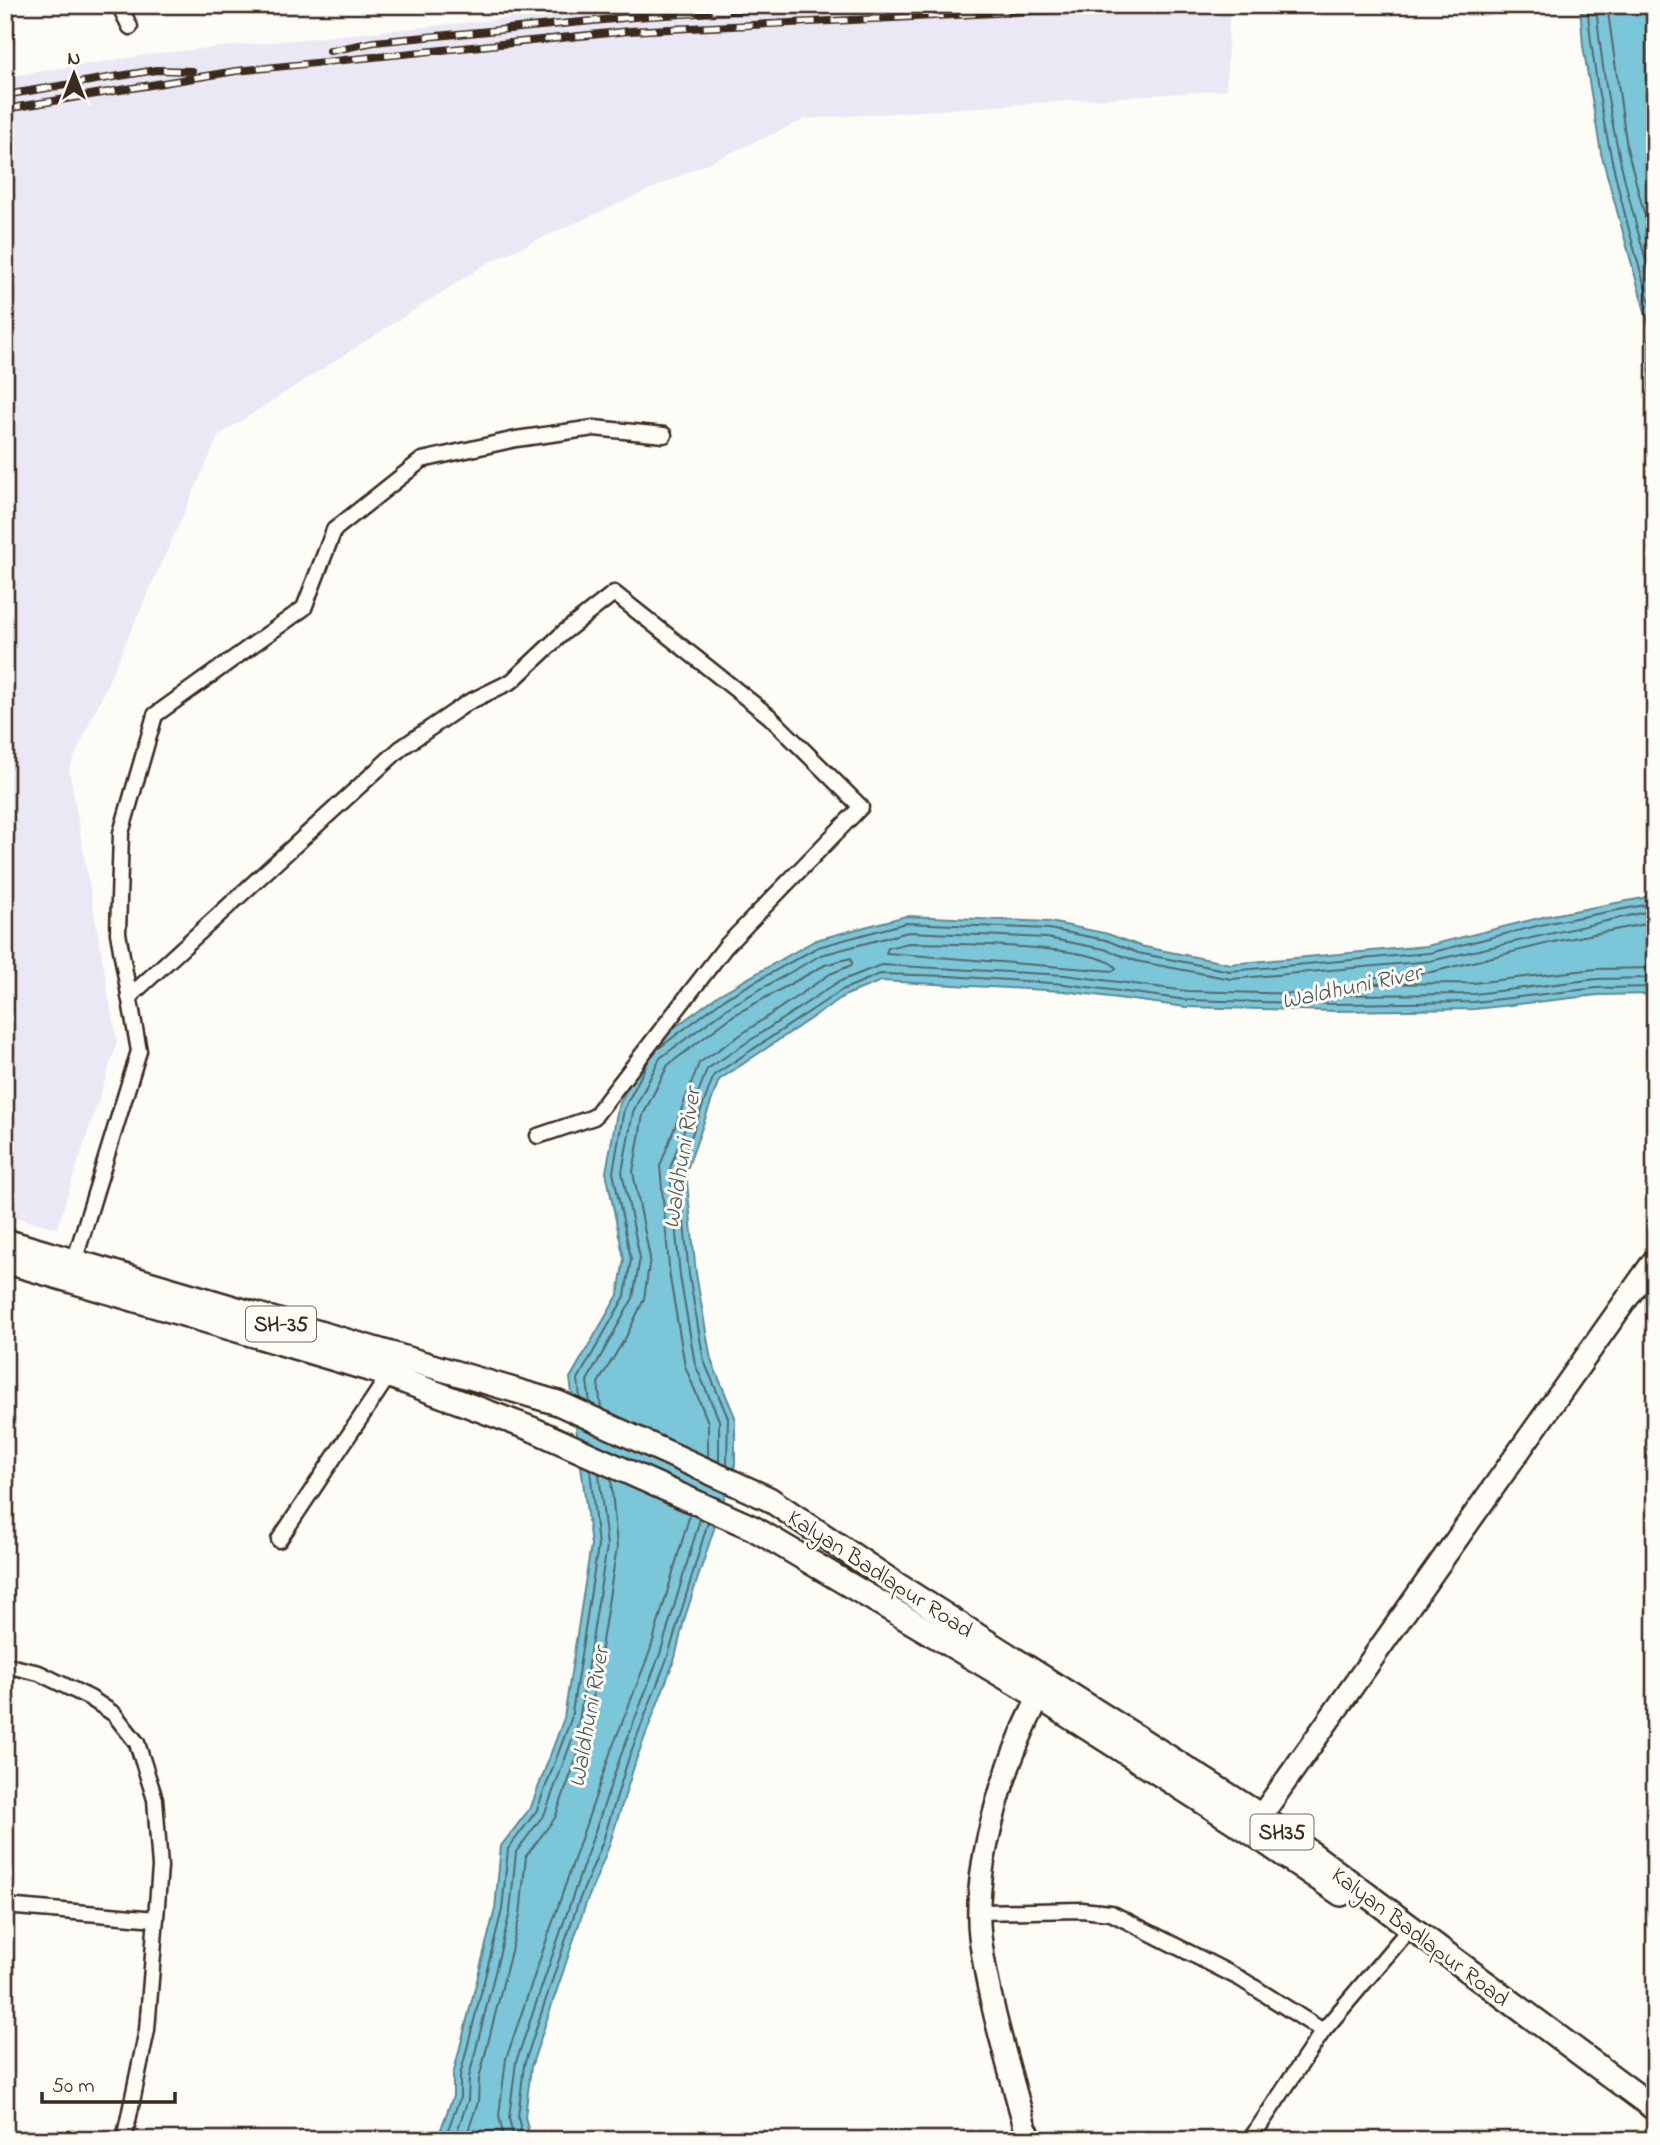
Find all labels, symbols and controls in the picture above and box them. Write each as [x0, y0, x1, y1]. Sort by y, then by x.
north arrow [38, 38, 108, 108]
text: N [68, 46, 81, 73]
water label: Waldhuni River [1278, 956, 1427, 1020]
water label: Waldhuni River [655, 1083, 712, 1231]
road number: SH-35 [246, 1306, 316, 1342]
street label: Kalyan Badlapur Road [779, 1503, 979, 1649]
water label: Waldhuni River [561, 1642, 620, 1790]
road number: SH35 [1250, 1814, 1314, 1850]
street label: Kalyan Badlapur Road [1322, 1860, 1515, 2018]
scale bar [42, 2061, 175, 2105]
text: 50 m [52, 2072, 95, 2102]

